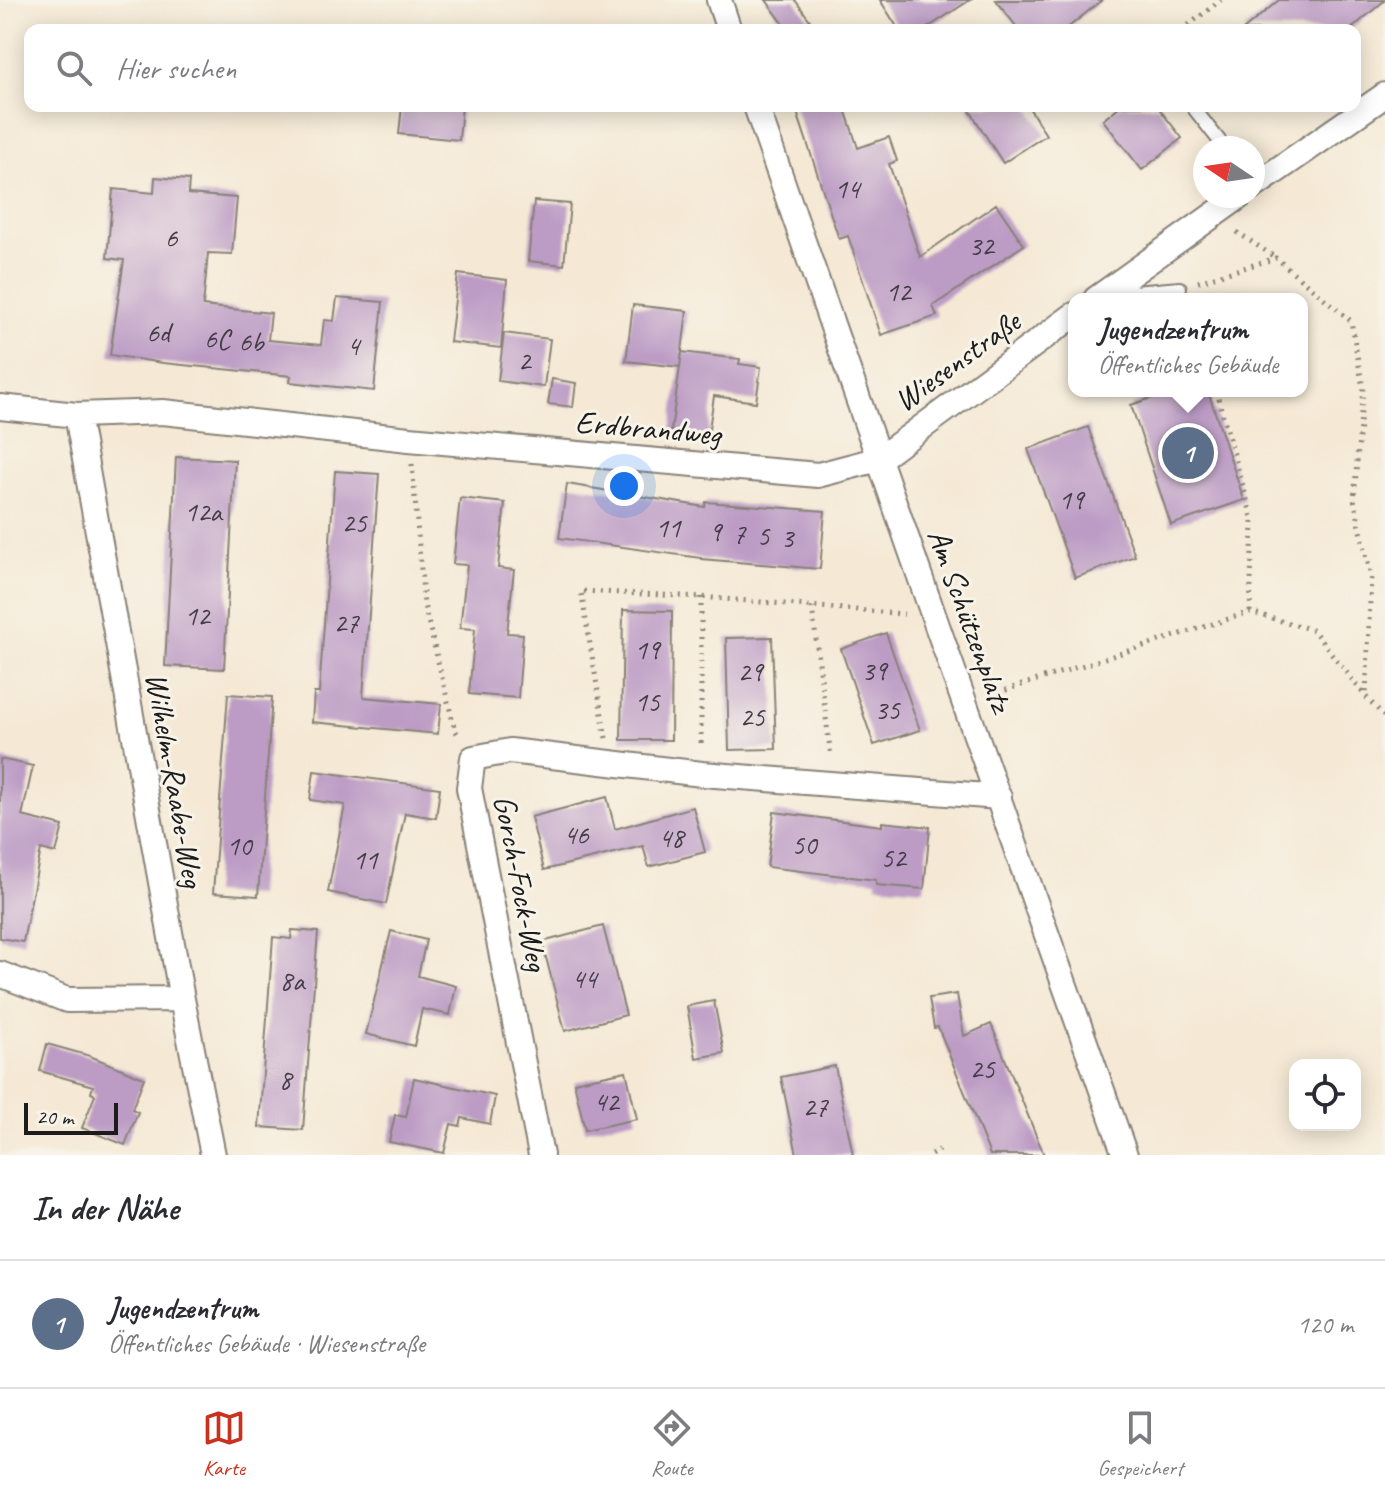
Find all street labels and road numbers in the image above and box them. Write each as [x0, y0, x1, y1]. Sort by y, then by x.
street label: Wiesenstraße [886, 300, 1030, 421]
street label: Erdbrandweg [574, 401, 725, 455]
street label: Am Schützenplatz [918, 523, 1023, 721]
street label: Wilhelm-Raabe-Weg [136, 669, 214, 892]
street label: Gorch-Fock-Weg [484, 792, 558, 976]

